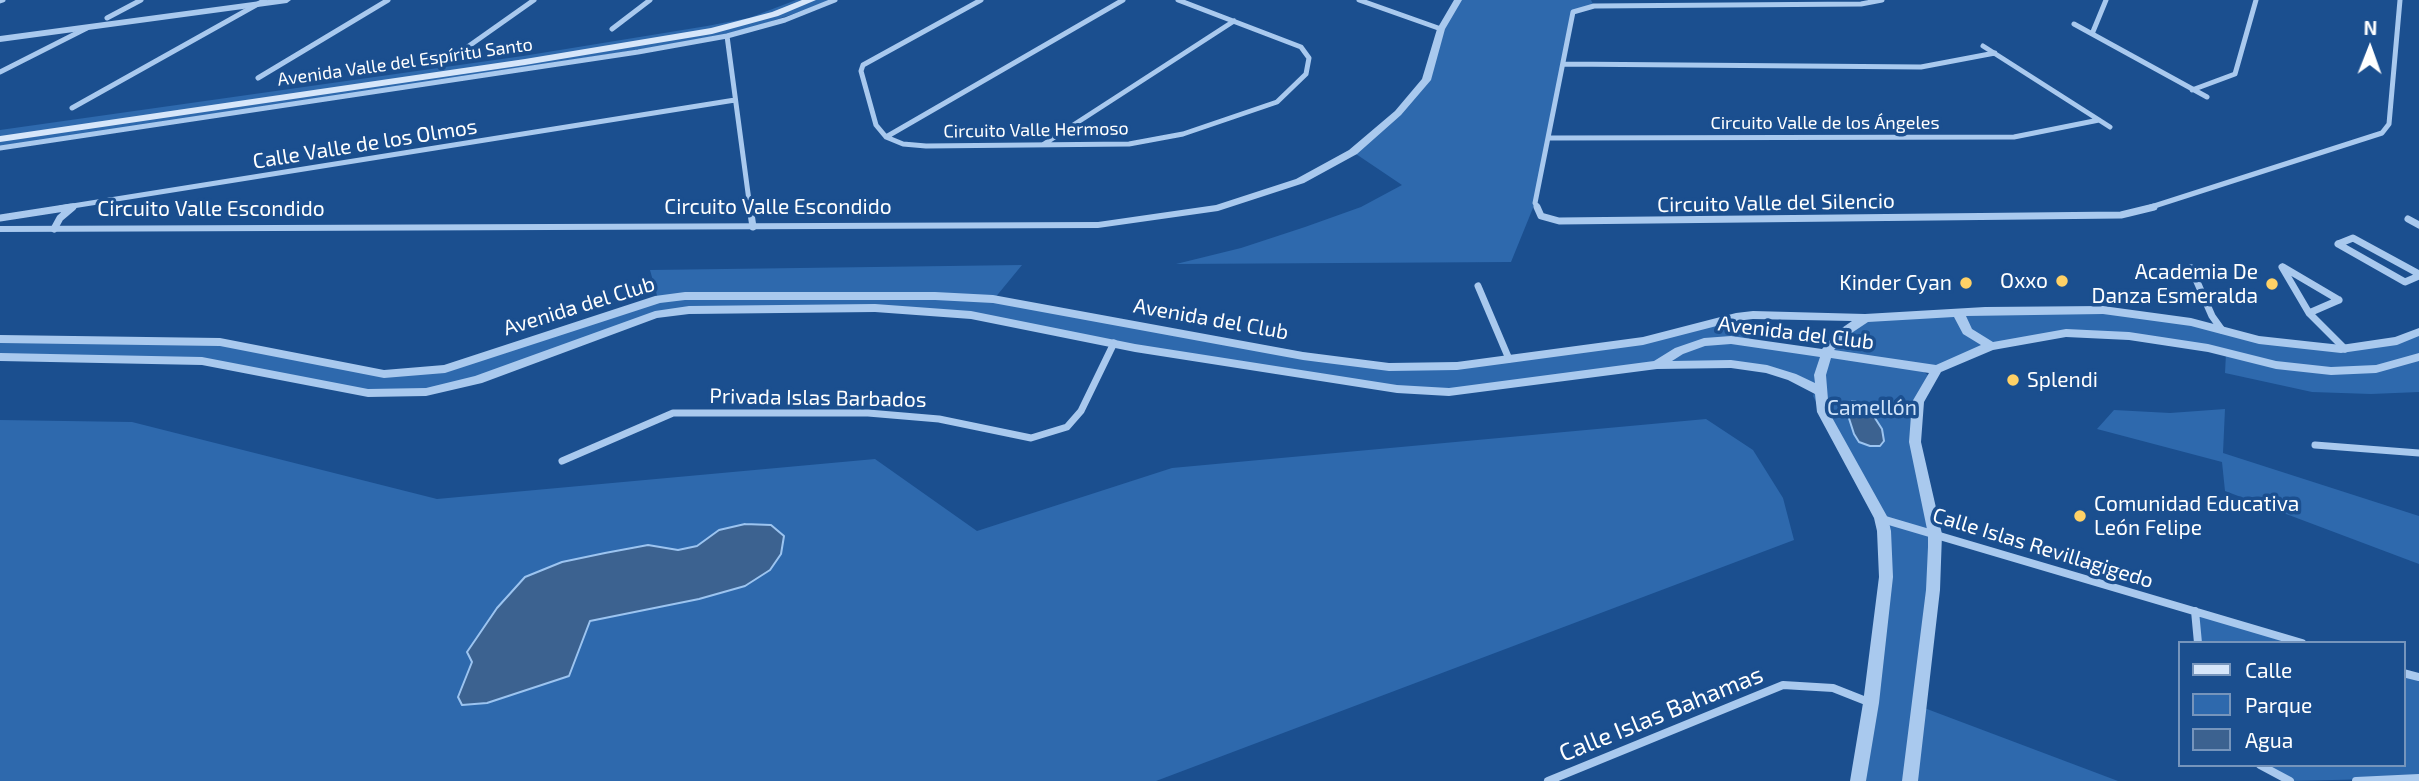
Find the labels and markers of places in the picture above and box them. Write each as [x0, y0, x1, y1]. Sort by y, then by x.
place label: Academia De Danza Esmeralda [2092, 259, 2258, 309]
place label: Oxxo [2000, 268, 2048, 294]
place label: Kinder Cyan [1839, 270, 1952, 296]
marker: Oxxo [2054, 273, 2070, 289]
marker: Kinder Cyan [1958, 275, 1974, 291]
marker: Academia De Danza Esmeralda [2264, 276, 2280, 292]
place label: Splendi [2027, 367, 2098, 393]
marker: Splendi [2005, 372, 2021, 388]
place label: Comunidad Educativa León Felipe [2094, 491, 2299, 541]
marker: Comunidad Educativa León Felipe [2072, 508, 2088, 524]

